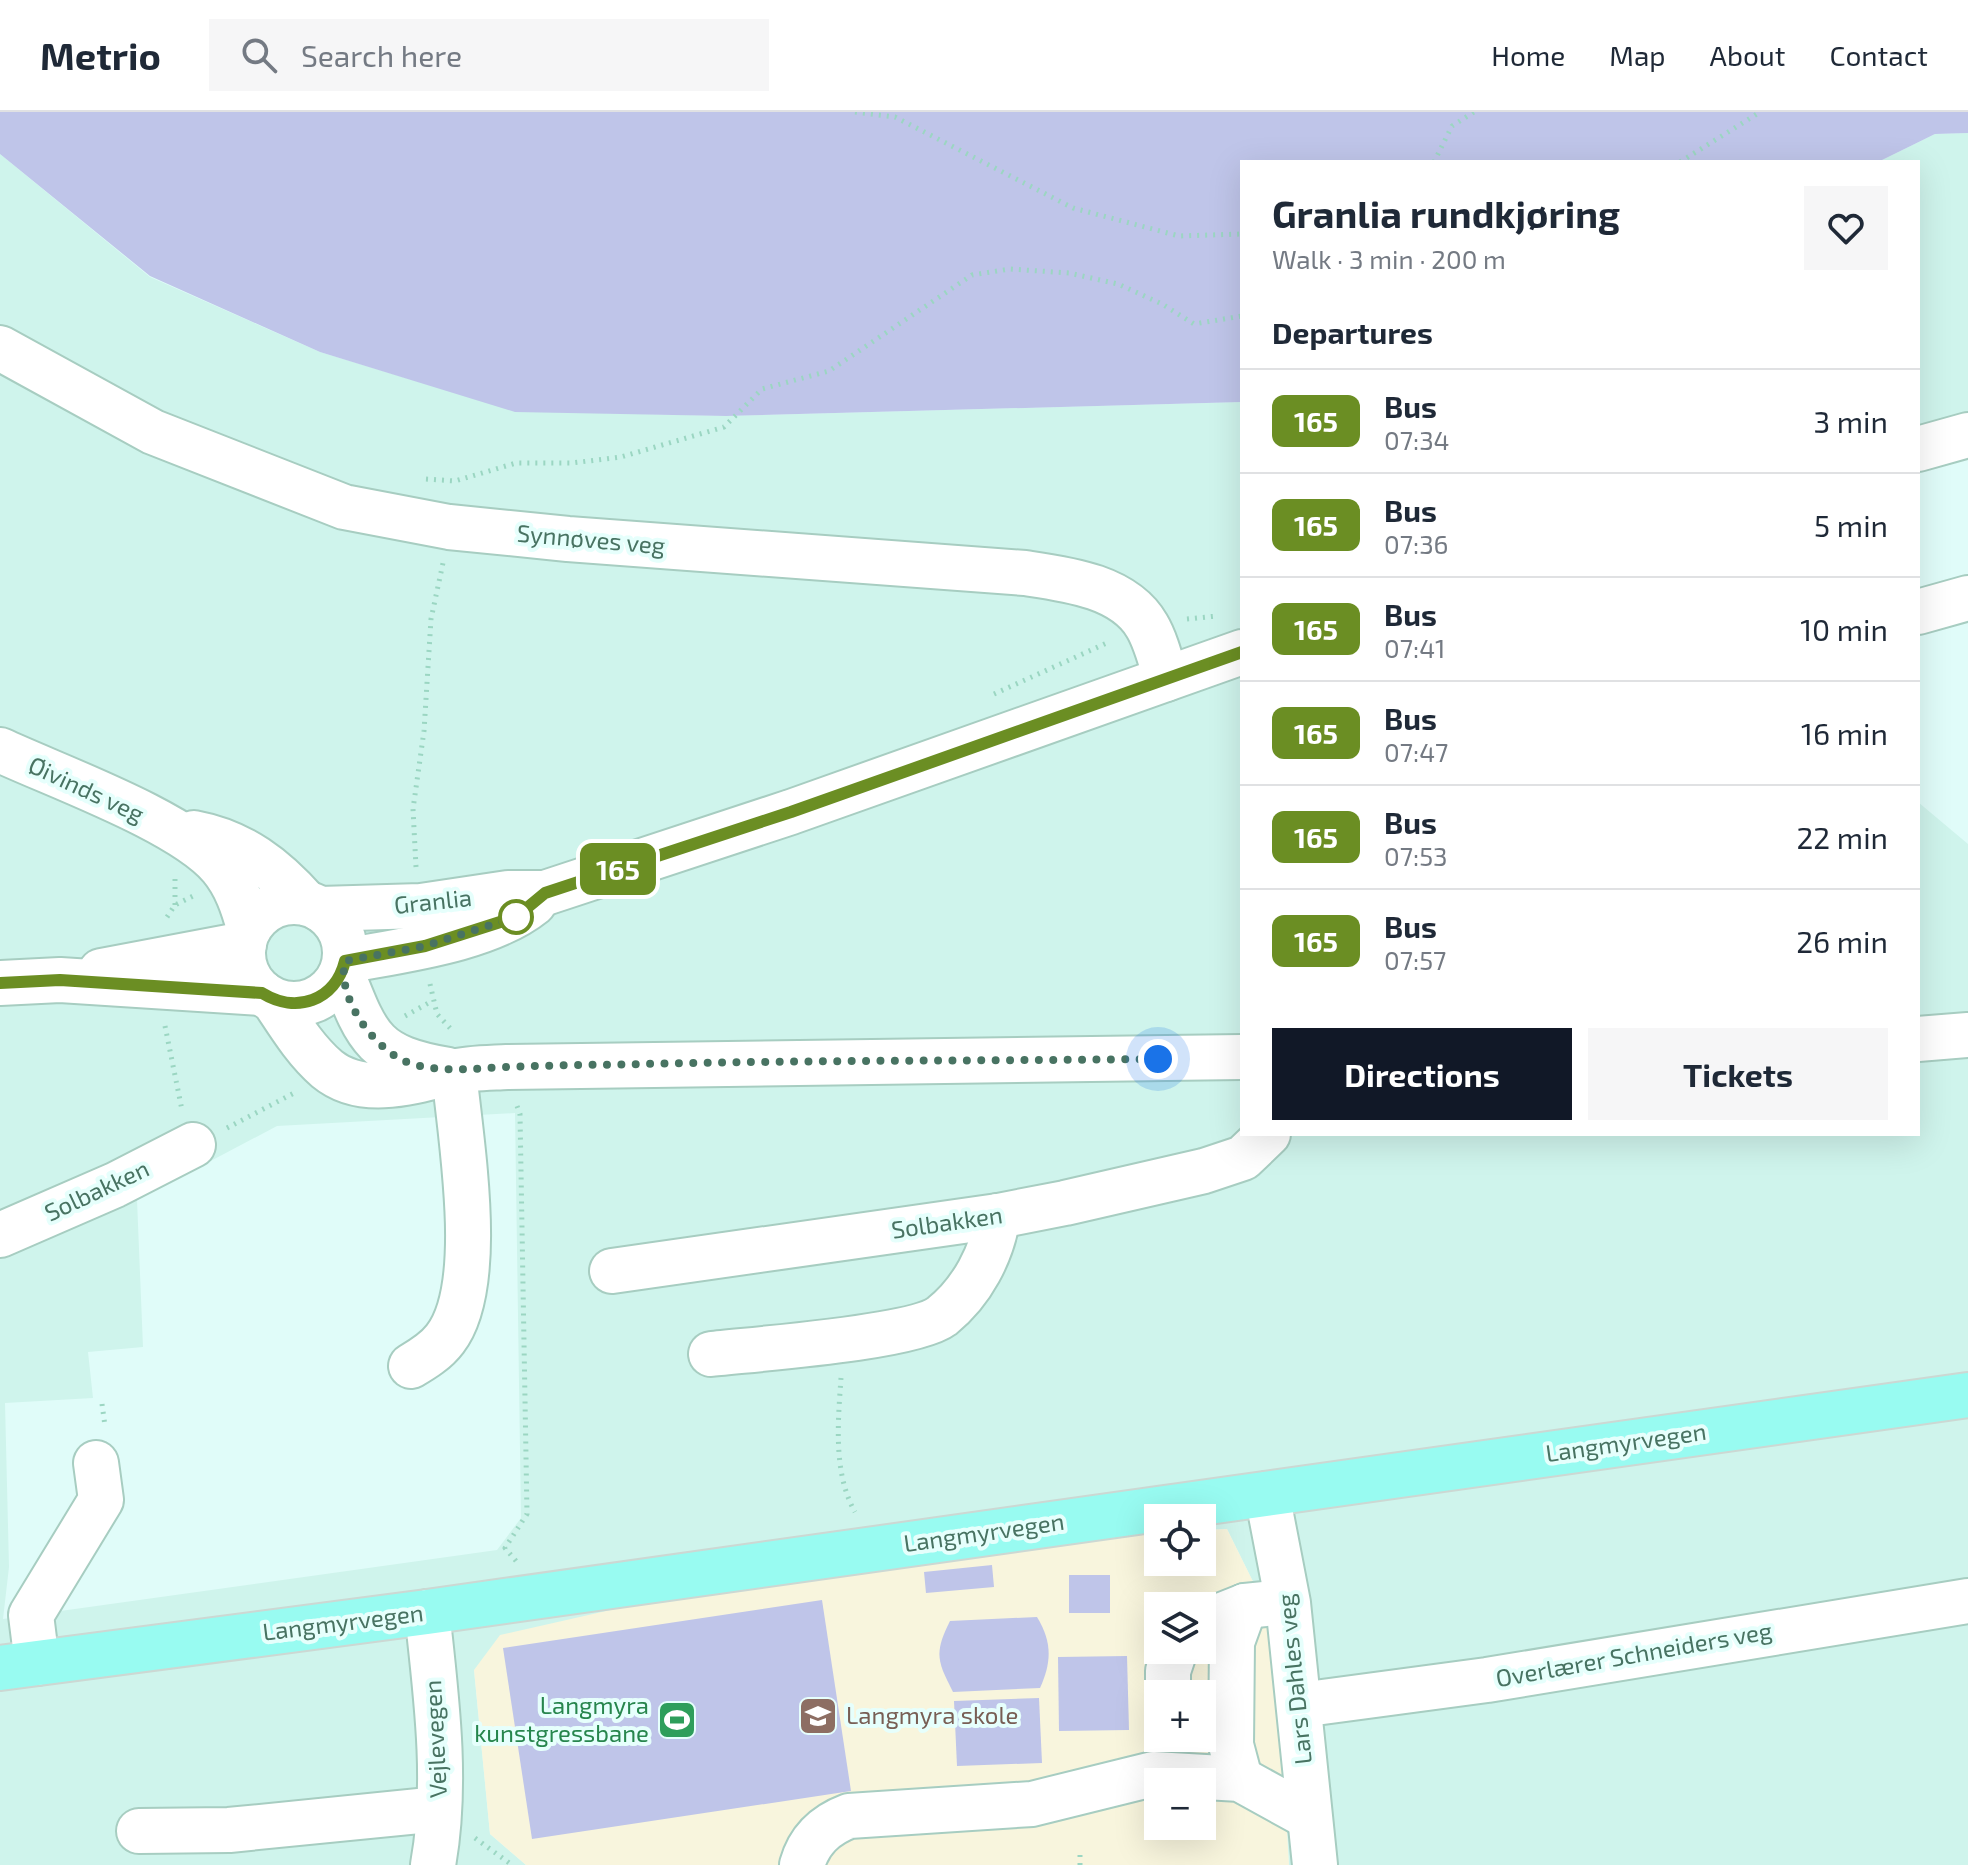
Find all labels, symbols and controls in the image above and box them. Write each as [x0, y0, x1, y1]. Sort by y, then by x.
search box [209, 19, 769, 91]
text: Metrio [40, 32, 161, 78]
icon: search [237, 33, 281, 77]
text: Search here [301, 37, 462, 73]
text: Home [1491, 38, 1565, 72]
text: Map [1609, 38, 1666, 72]
text: About [1710, 38, 1785, 72]
text: Contact [1829, 38, 1928, 72]
button: heart [1804, 186, 1888, 270]
text: Granlia rundkjøring [1272, 190, 1620, 236]
text: Walk · 3 min · 200 m [1272, 243, 1506, 274]
text: Departures [1272, 314, 1433, 350]
text: Bus [1384, 388, 1437, 424]
text: 3 min [1813, 403, 1888, 439]
text: 165 [1294, 404, 1338, 438]
text: 07:34 [1384, 424, 1450, 455]
text: Bus [1384, 492, 1437, 528]
text: 5 min [1814, 507, 1888, 543]
text: 165 [1294, 508, 1338, 542]
street label: Synnøves veg [516, 518, 667, 559]
text: 07:36 [1384, 528, 1448, 559]
text: Bus [1384, 596, 1437, 632]
text: 10 min [1800, 611, 1888, 647]
text: 165 [1294, 612, 1338, 646]
text: 07:41 [1384, 632, 1445, 663]
text: Bus [1384, 700, 1437, 736]
text: 16 min [1801, 715, 1888, 751]
text: 165 [1294, 716, 1338, 750]
text: 07:47 [1384, 736, 1448, 767]
street label: Øivinds veg [24, 749, 149, 828]
text: Bus [1384, 804, 1437, 840]
text: 22 min [1796, 819, 1888, 855]
text: 165 [1294, 820, 1338, 854]
text: 07:53 [1384, 840, 1448, 871]
line badge: 165 [572, 843, 664, 895]
text: 165 [596, 852, 640, 886]
street label: Granlia [393, 882, 473, 919]
unlabelled marker [499, 900, 533, 934]
text: Bus [1384, 908, 1437, 944]
text: 26 min [1796, 923, 1888, 959]
text: 165 [1294, 924, 1338, 958]
text: 07:57 [1384, 944, 1446, 975]
button: Directions [1272, 1028, 1572, 1120]
button: Tickets [1588, 1028, 1888, 1120]
your location [1138, 1039, 1178, 1079]
street label: Solbakken [39, 1153, 153, 1226]
street label: Solbakken [889, 1199, 1004, 1244]
street label: Langmyrvegen [1544, 1416, 1708, 1467]
map controls [1144, 1504, 1216, 1840]
button: locate [1144, 1504, 1216, 1576]
street label: Langmyrvegen [902, 1506, 1066, 1557]
button: layers [1144, 1592, 1216, 1664]
street label: Lars Dahles veg [1270, 1592, 1317, 1766]
street label: Langmyrvegen [261, 1597, 425, 1646]
street label: Overlærer Schneiders veg [1493, 1615, 1774, 1692]
street label: Vejlevegen [417, 1679, 452, 1799]
button: + [1144, 1680, 1216, 1752]
place label: Langmyra kunstgressbane [474, 1690, 649, 1747]
school or university icon: Langmyra skole [797, 1695, 839, 1737]
sports icon: Langmyra kunstgressbane [656, 1699, 698, 1741]
place label: Langmyra skole [846, 1700, 1018, 1729]
button: − [1144, 1768, 1216, 1840]

